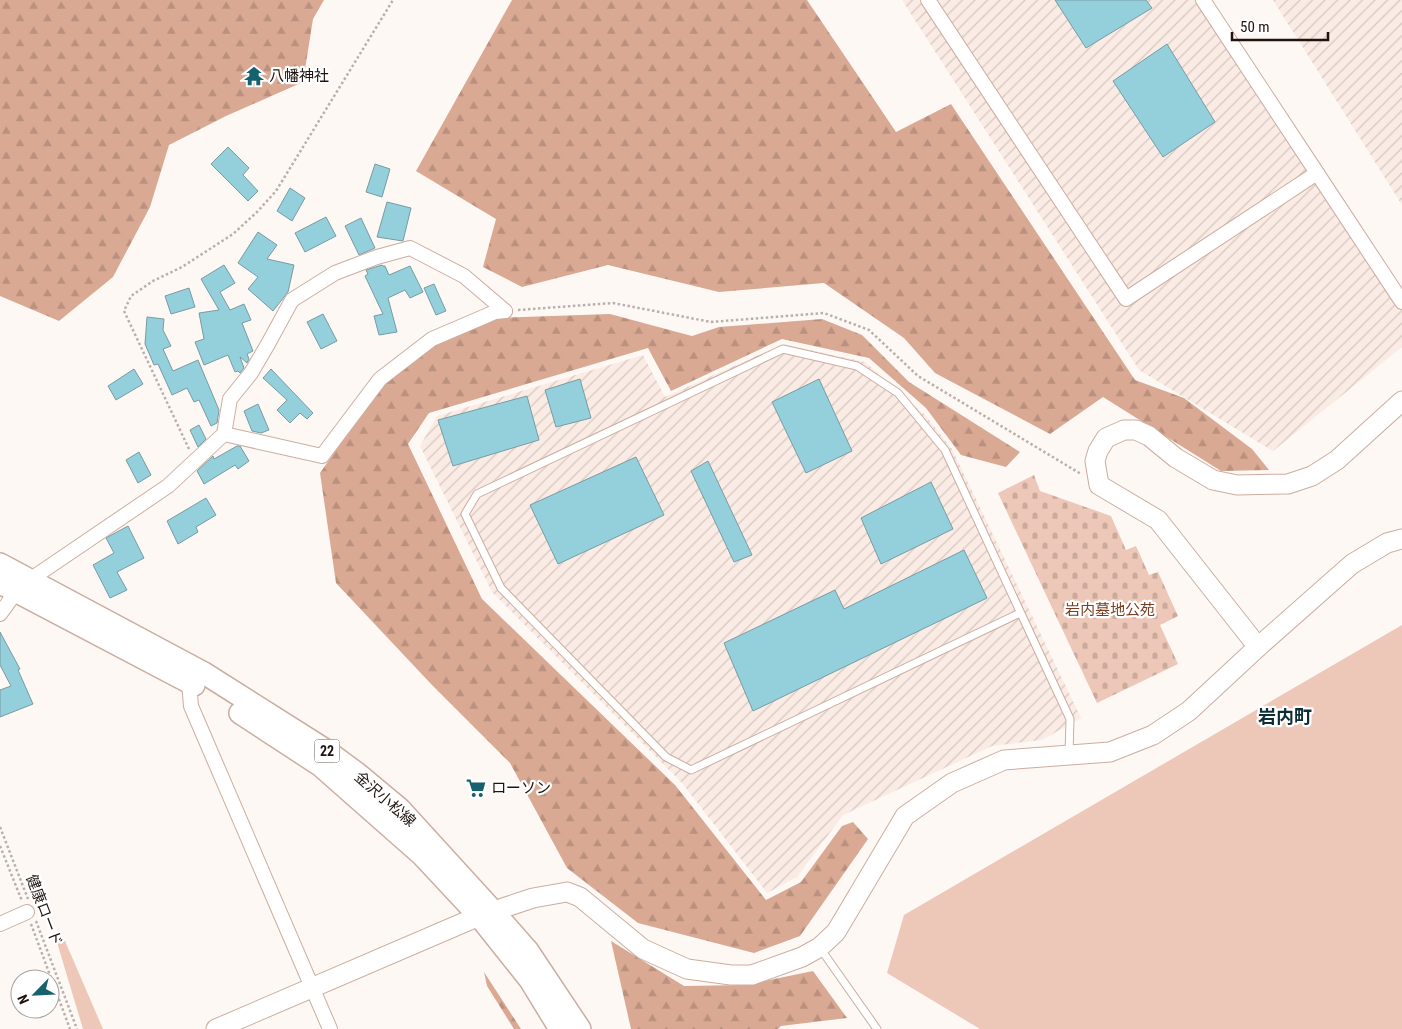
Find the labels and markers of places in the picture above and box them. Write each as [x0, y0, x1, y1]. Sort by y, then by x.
temple icon: 八幡神社 [243, 65, 265, 87]
place label: 八幡神社 [269, 67, 329, 85]
supermarket icon: ローソン [465, 777, 487, 799]
place label: ローソン [491, 779, 551, 797]

